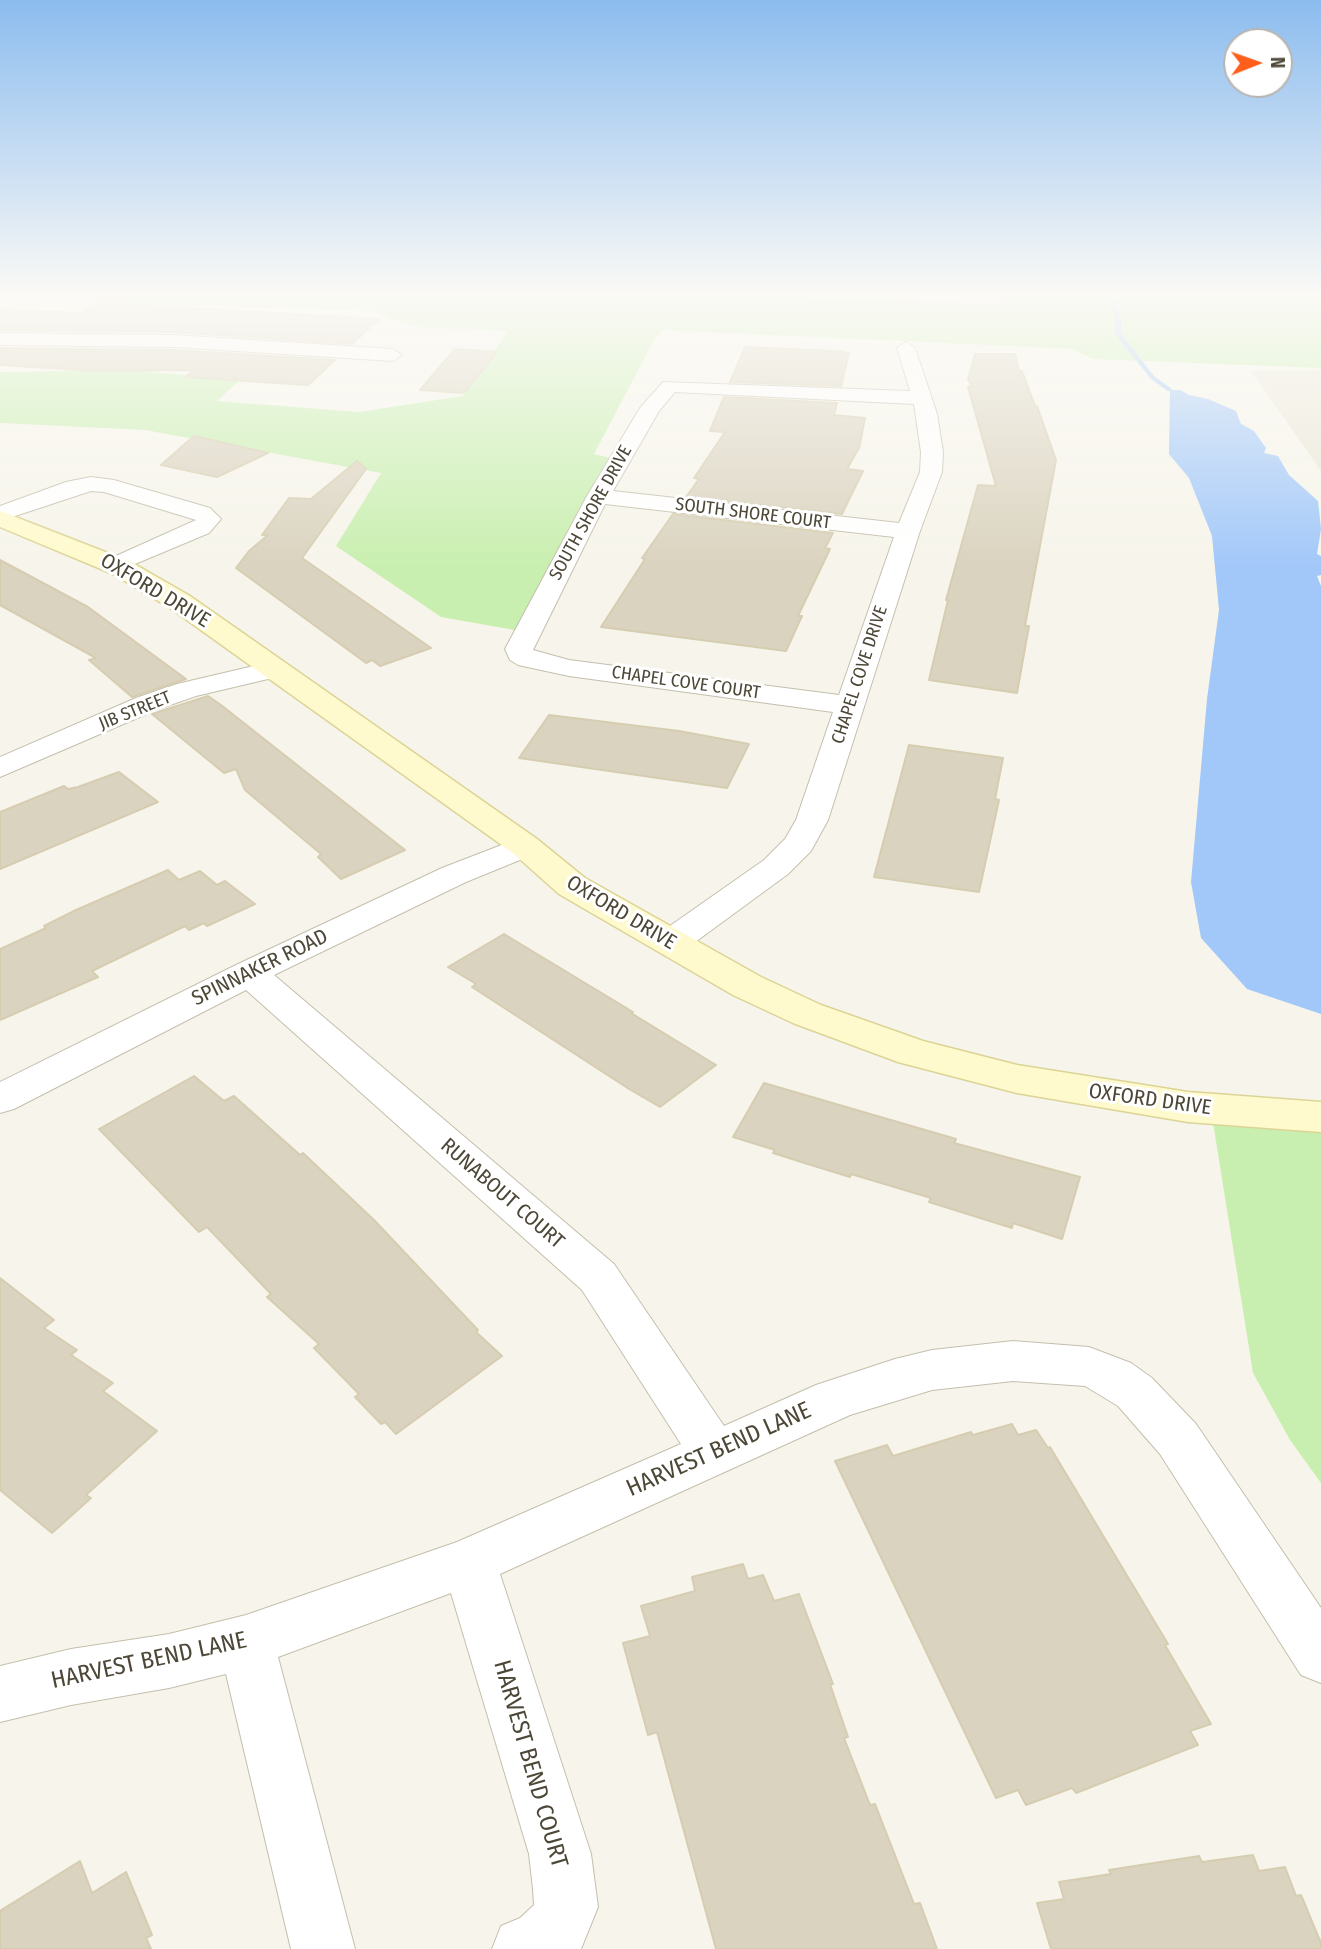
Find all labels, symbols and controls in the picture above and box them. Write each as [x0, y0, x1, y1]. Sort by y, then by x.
north arrow [1223, 28, 1293, 98]
text: N [1266, 57, 1289, 69]
street label: SOUTH SHORE DRIVE [545, 442, 637, 584]
street label: SOUTH SHORE COURT [674, 494, 832, 534]
street label: OXFORD DRIVE [96, 548, 214, 634]
street label: CHAPEL COVE DRIVE [827, 603, 893, 747]
street label: CHAPEL COVE COURT [610, 662, 762, 704]
street label: JIB STREET [96, 687, 174, 735]
street label: OXFORD DRIVE [562, 870, 680, 956]
street label: SPINNAKER ROAD [188, 924, 332, 1012]
street label: OXFORD DRIVE [1087, 1079, 1213, 1121]
street label: RUNABOUT COURT [435, 1133, 569, 1255]
street label: HARVEST BEND LANE [622, 1396, 816, 1504]
street label: HARVEST BEND LANE [49, 1626, 249, 1696]
street label: HARVEST BEND COURT [487, 1657, 573, 1871]

